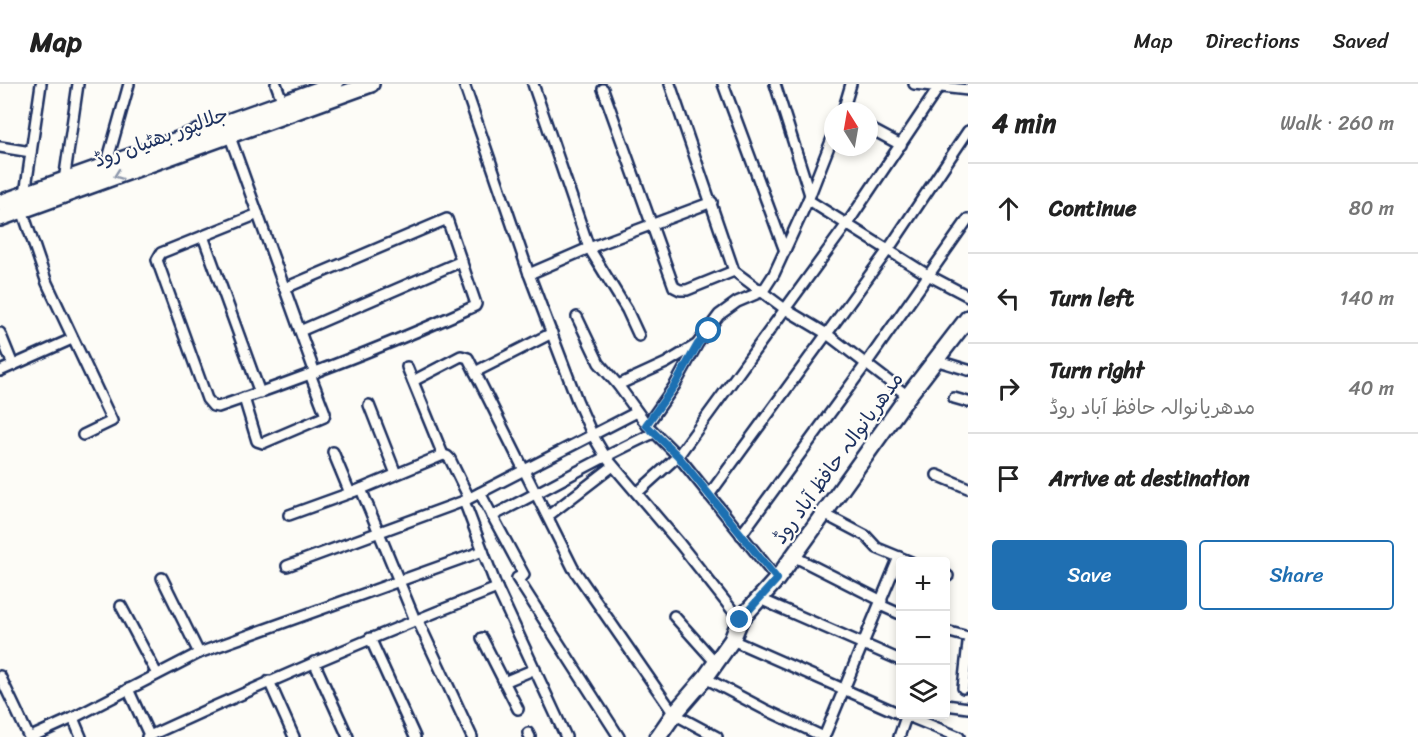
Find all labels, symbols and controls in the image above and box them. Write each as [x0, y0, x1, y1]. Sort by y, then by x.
text: Map [30, 17, 82, 66]
text: Map [1134, 22, 1172, 60]
text: Directions [1205, 22, 1300, 60]
text: Saved [1333, 22, 1388, 60]
street label: جلالپور بھٹیاں روڈ [89, 96, 233, 178]
text: 4 min [992, 100, 1056, 146]
north arrow [824, 102, 878, 156]
text: Walk · 260 m [1280, 106, 1394, 141]
one-way arrow [113, 167, 124, 180]
text: Continue [1049, 189, 1137, 228]
text: 80 m [1349, 191, 1394, 226]
icon: ahead [992, 192, 1025, 225]
text: Turn left [1049, 279, 1134, 318]
text: 140 m [1340, 281, 1394, 316]
icon: left [992, 282, 1025, 315]
route start [695, 317, 721, 343]
text: Turn right [1049, 351, 1144, 390]
street label: مدھریانوالہ حافظ آباد روڈ [763, 364, 913, 552]
text: 40 m [1348, 371, 1394, 406]
icon: right [992, 372, 1025, 405]
text: مدھریانوالہ حافظ آباد روڈ [1049, 390, 1255, 425]
text: Arrive at destination [1049, 459, 1250, 498]
icon: arrive [992, 462, 1025, 495]
button: Save [992, 540, 1187, 610]
button: Share [1199, 540, 1394, 610]
map controls [896, 557, 950, 719]
button: + [896, 557, 950, 611]
route end [726, 606, 752, 632]
button: − [896, 611, 950, 665]
button: layers [896, 665, 950, 719]

